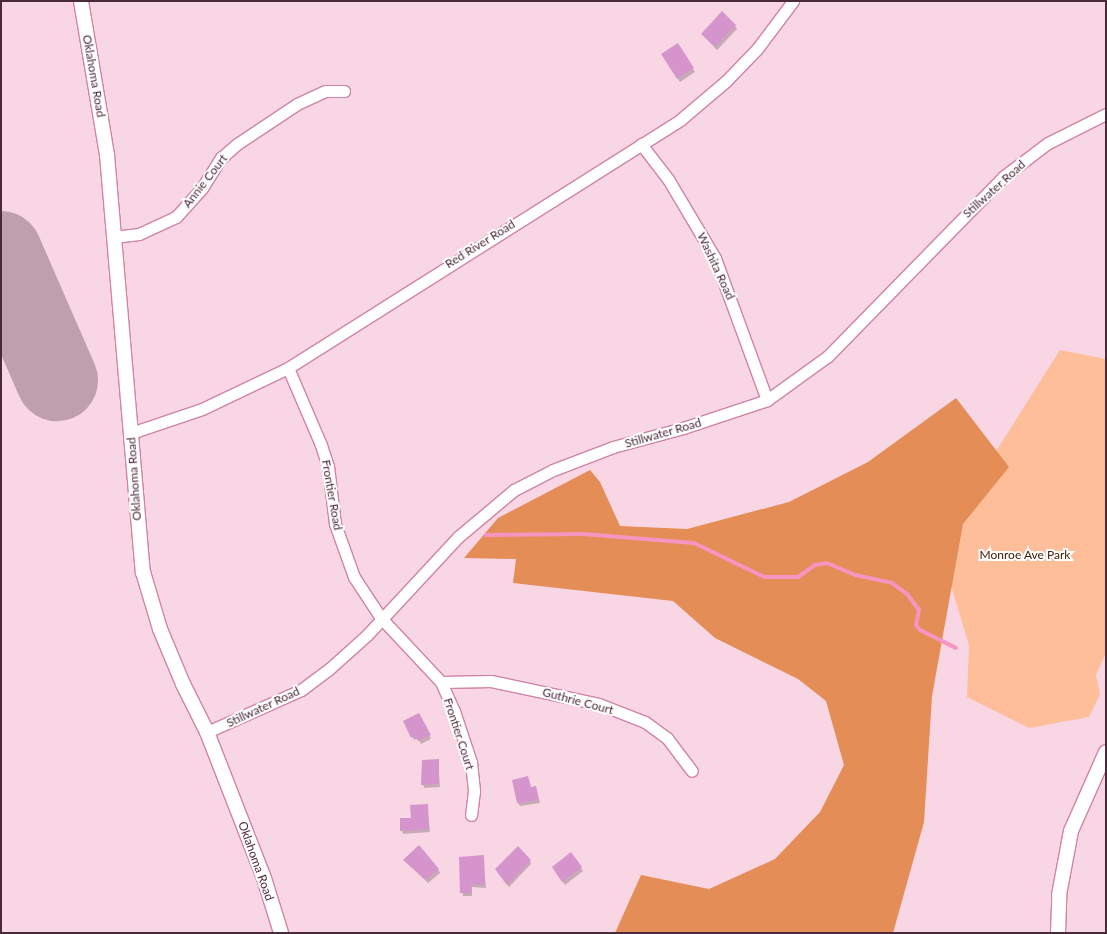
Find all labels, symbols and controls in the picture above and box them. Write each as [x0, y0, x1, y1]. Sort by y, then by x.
street label: Oklahoma Road [80, 34, 108, 118]
street label: Annie Court [180, 151, 230, 211]
street label: Stillwater Road [960, 157, 1028, 221]
street label: Red River Road [442, 217, 518, 271]
street label: Washita Road [694, 230, 738, 302]
street label: Stillwater Road [623, 415, 703, 451]
street label: Oklahoma Road [124, 437, 144, 521]
street label: Frontier Road [319, 458, 345, 532]
park label: Monroe Ave Park [979, 548, 1071, 562]
street label: Stillwater Road [224, 684, 302, 730]
street label: Guthrie Court [541, 685, 615, 717]
street label: Frontier Court [441, 696, 477, 772]
street label: Oklahoma Road [235, 819, 277, 903]

